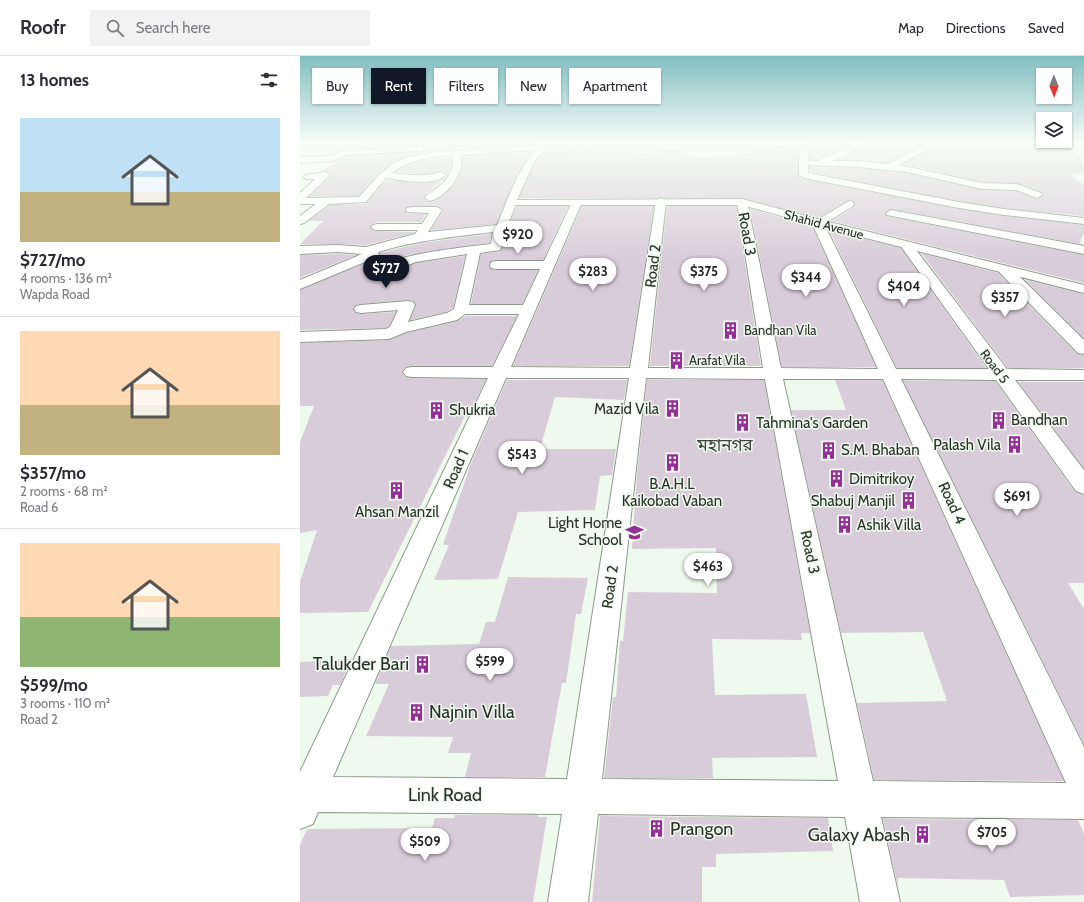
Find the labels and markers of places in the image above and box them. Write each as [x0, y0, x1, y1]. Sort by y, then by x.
pin: $920 [494, 221, 542, 255]
pin: $727 [362, 255, 410, 289]
pin: $283 [569, 258, 617, 292]
pin: $375 [680, 258, 728, 292]
pin: $344 [782, 264, 830, 298]
pin: $404 [880, 273, 928, 307]
pin: $357 [981, 284, 1029, 318]
building icon: Bandhan Vila [721, 320, 741, 340]
place label: Bandhan Vila [744, 322, 817, 338]
building icon: Arafat Vila [666, 350, 686, 370]
place label: Arafat Vila [689, 352, 746, 368]
building icon: Mazid Vila [662, 399, 682, 419]
building icon: Shukria [426, 400, 446, 420]
place label: Mazid Vila [594, 400, 660, 418]
place label: Shukria [449, 401, 496, 419]
building icon: Bandhan [988, 410, 1008, 430]
place label: Bandhan [1011, 411, 1068, 429]
building icon: Tahmina's Garden [733, 413, 753, 433]
place label: Tahmina's Garden [756, 414, 868, 432]
building icon: Palash Vila [1004, 435, 1024, 455]
place label: Palash Vila [933, 436, 1002, 454]
building icon: S.M. Bhaban [818, 440, 838, 460]
pin: $543 [498, 441, 546, 475]
place label: S.M. Bhaban [841, 441, 920, 459]
building icon: B.A.H.L Kaikobad Vaban [662, 453, 682, 473]
building icon: Dimitrikoy [826, 469, 846, 489]
place label: Dimitrikoy [849, 470, 915, 488]
place label: B.A.H.L Kaikobad Vaban [622, 475, 722, 510]
building icon: Ahsan Manzil [387, 481, 407, 501]
pin: $691 [993, 483, 1041, 517]
building icon: Shabuj Manjil [898, 491, 918, 511]
place label: Shabuj Manjil [811, 492, 895, 510]
place label: Ahsan Manzil [355, 503, 439, 521]
place label: Light Home School [548, 514, 622, 549]
building icon: Ashik Villa [834, 515, 854, 535]
place label: Ashik Villa [857, 516, 922, 534]
school or university icon: Light Home School [625, 522, 645, 542]
pin: $463 [684, 553, 732, 587]
pin: $599 [466, 648, 514, 682]
place label: Talukder Bari [313, 653, 409, 675]
building icon: Talukder Bari [412, 654, 432, 674]
place label: Najnin Villa [429, 701, 515, 723]
building icon: Najnin Villa [406, 702, 426, 722]
place label: Prangon [670, 818, 733, 840]
building icon: Prangon [647, 819, 667, 839]
pin: $705 [968, 819, 1016, 853]
place label: Galaxy Abash [808, 824, 910, 846]
building icon: Galaxy Abash [913, 825, 933, 845]
pin: $509 [401, 828, 449, 862]

